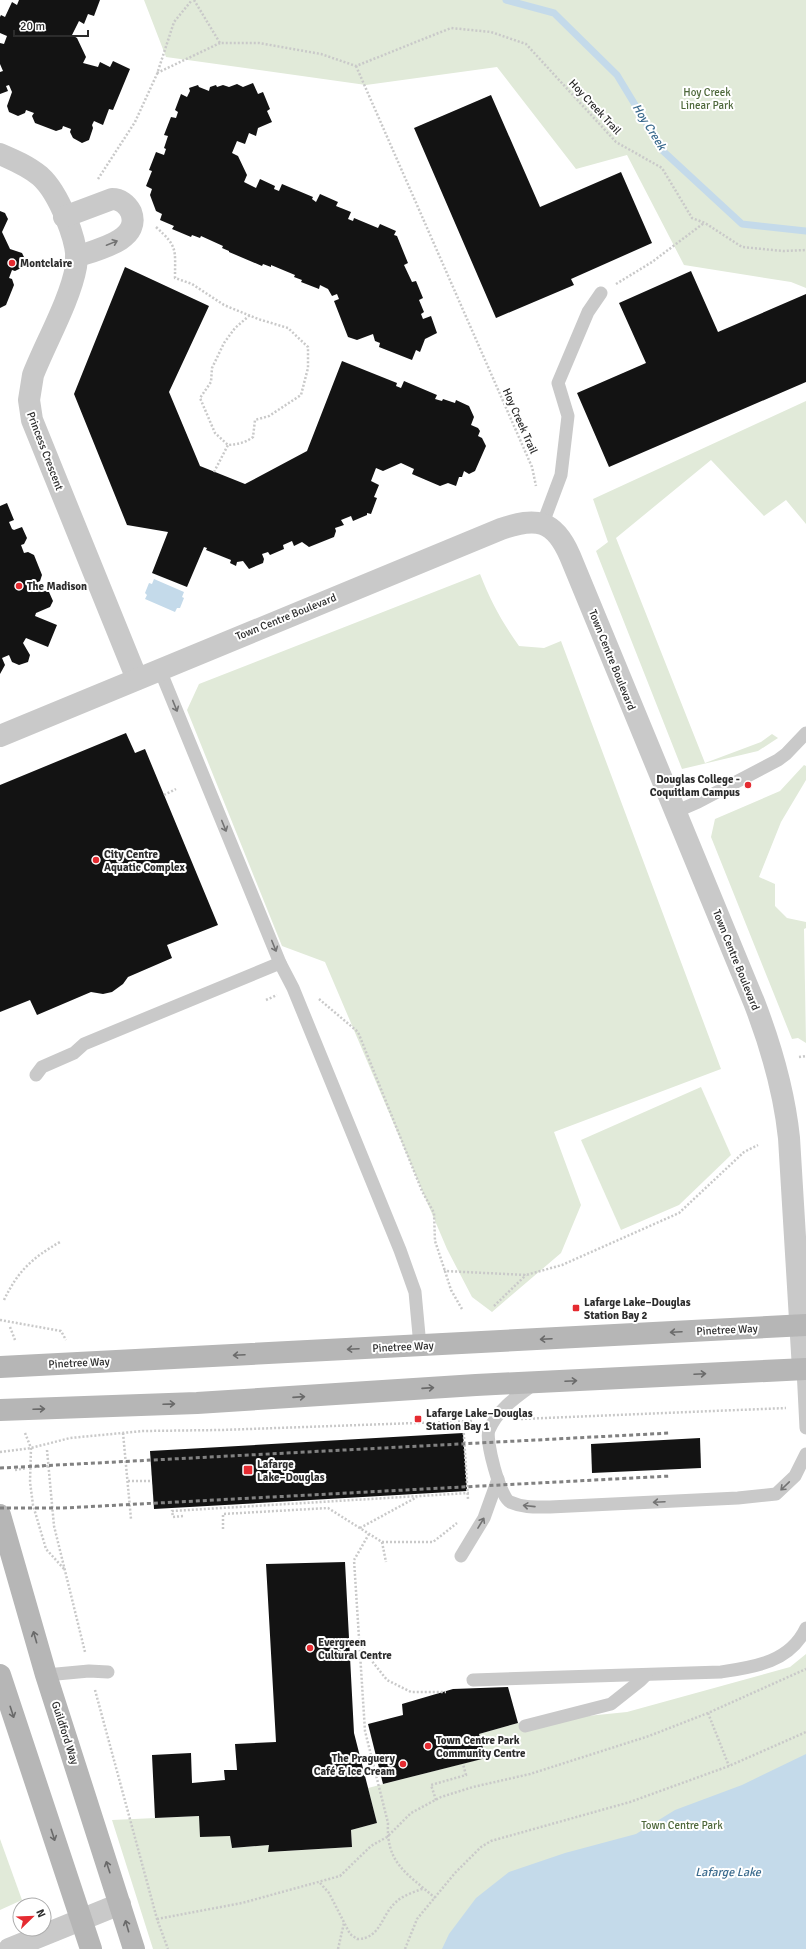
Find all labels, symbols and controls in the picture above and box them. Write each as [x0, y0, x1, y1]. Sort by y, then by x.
scale bar [14, 12, 88, 38]
text: 20 m [20, 19, 45, 34]
street label: Hoy Creek Trail [566, 77, 624, 137]
park label: Hoy Creek Linear Park [680, 86, 734, 112]
water label: Hoy Creek [629, 101, 670, 154]
one-way arrow [106, 238, 118, 246]
place label: Montclaire [20, 257, 73, 270]
marker: Montclaire [7, 258, 17, 268]
street label: Hoy Creek Trail [500, 386, 540, 456]
street label: Princess Crescent [24, 410, 66, 492]
place label: The Madison [27, 580, 87, 593]
marker: The Madison [14, 581, 24, 591]
street label: Town Centre Boulevard [234, 591, 338, 643]
street label: Town Centre Boulevard [586, 608, 638, 712]
one-way arrow [171, 699, 179, 711]
place label: Douglas College - Coquitlam Campus [650, 773, 740, 799]
marker: Douglas College - Coquitlam Campus [743, 780, 753, 790]
one-way arrow [221, 819, 228, 831]
place label: City Centre Aquatic Complex [104, 848, 185, 874]
marker: City Centre Aquatic Complex [91, 855, 101, 865]
street label: Town Centre Boulevard [710, 908, 762, 1012]
one-way arrow [270, 940, 278, 952]
place label: Lafarge Lake–Douglas Station Bay 2 [584, 1296, 691, 1322]
marker: Lafarge Lake–Douglas Station Bay 2 [571, 1303, 581, 1313]
street label: Pinetree Way [696, 1322, 759, 1338]
one-way arrow [670, 1329, 683, 1336]
one-way arrow [540, 1335, 553, 1343]
street label: Pinetree Way [372, 1339, 435, 1355]
one-way arrow [347, 1345, 360, 1353]
one-way arrow [233, 1351, 246, 1359]
street label: Pinetree Way [48, 1355, 111, 1371]
one-way arrow [693, 1370, 706, 1378]
one-way arrow [564, 1377, 577, 1384]
one-way arrow [421, 1385, 434, 1392]
one-way arrow [292, 1393, 305, 1400]
one-way arrow [162, 1400, 175, 1408]
one-way arrow [32, 1405, 45, 1412]
place label: Lafarge Lake–Douglas Station Bay 1 [426, 1407, 533, 1433]
marker: Lafarge Lake–Douglas Station Bay 1 [413, 1414, 423, 1424]
place label: Lafarge Lake–Douglas [257, 1458, 325, 1484]
marker: Lafarge Lake–Douglas [242, 1464, 254, 1476]
one-way arrow [780, 1481, 790, 1491]
one-way arrow [653, 1499, 666, 1506]
one-way arrow [523, 1503, 536, 1510]
one-way arrow [477, 1518, 485, 1529]
one-way arrow [31, 1631, 39, 1644]
place label: Evergreen Cultural Centre [318, 1636, 392, 1662]
marker: Evergreen Cultural Centre [305, 1643, 315, 1653]
street label: Guildford Way [49, 1700, 82, 1767]
one-way arrow [9, 1705, 16, 1718]
place label: Town Centre Park Community Centre [436, 1734, 526, 1760]
marker: Town Centre Park Community Centre [423, 1741, 433, 1751]
place label: The Praguery Café & Ice Cream [314, 1752, 396, 1778]
marker: The Praguery Café & Ice Cream [398, 1759, 408, 1769]
park label: Town Centre Park [641, 1819, 723, 1832]
one-way arrow [50, 1829, 57, 1842]
one-way arrow [104, 1860, 111, 1873]
water label: Lafarge Lake [695, 1865, 762, 1880]
north arrow [12, 1897, 52, 1937]
text: N [33, 1907, 48, 1919]
one-way arrow [123, 1920, 130, 1933]

